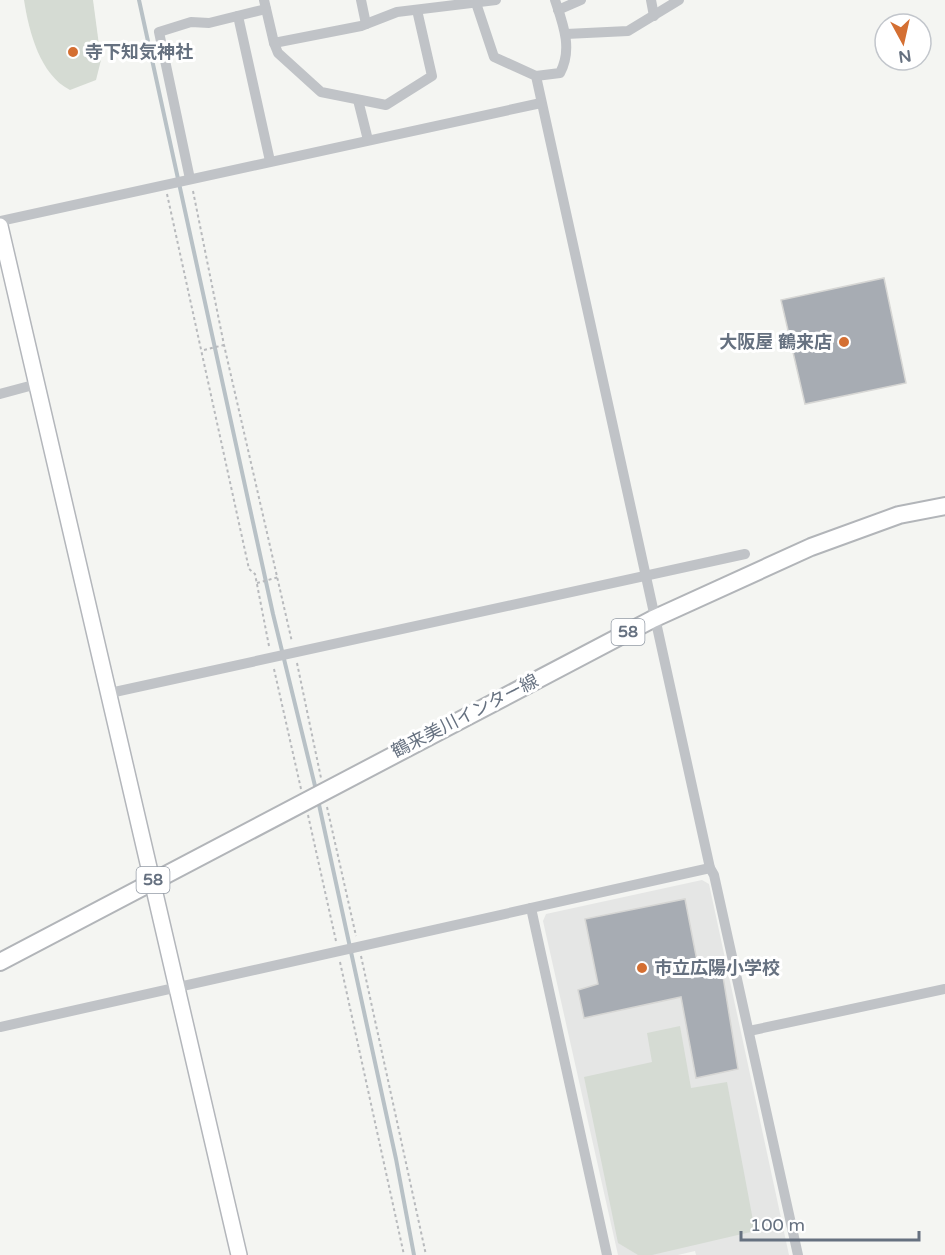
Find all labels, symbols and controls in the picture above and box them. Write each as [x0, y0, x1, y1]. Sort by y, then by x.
north arrow [873, 12, 933, 72]
place label: 寺下知気神社 [85, 41, 193, 63]
marker: 寺下知気神社 [66, 45, 80, 59]
text: N [897, 45, 913, 67]
place label: 大阪屋 鶴来店 [719, 331, 832, 353]
marker: 大阪屋 鶴来店 [837, 335, 851, 349]
road number: 58 [612, 619, 644, 645]
street label: 鶴来美川インター線 [388, 669, 542, 763]
road number: 58 [136, 867, 170, 893]
place label: 市立広陽小学校 [654, 957, 780, 979]
marker: 市立広陽小学校 [635, 961, 649, 975]
scale bar [741, 1204, 920, 1242]
text: 100 m [750, 1214, 805, 1236]

